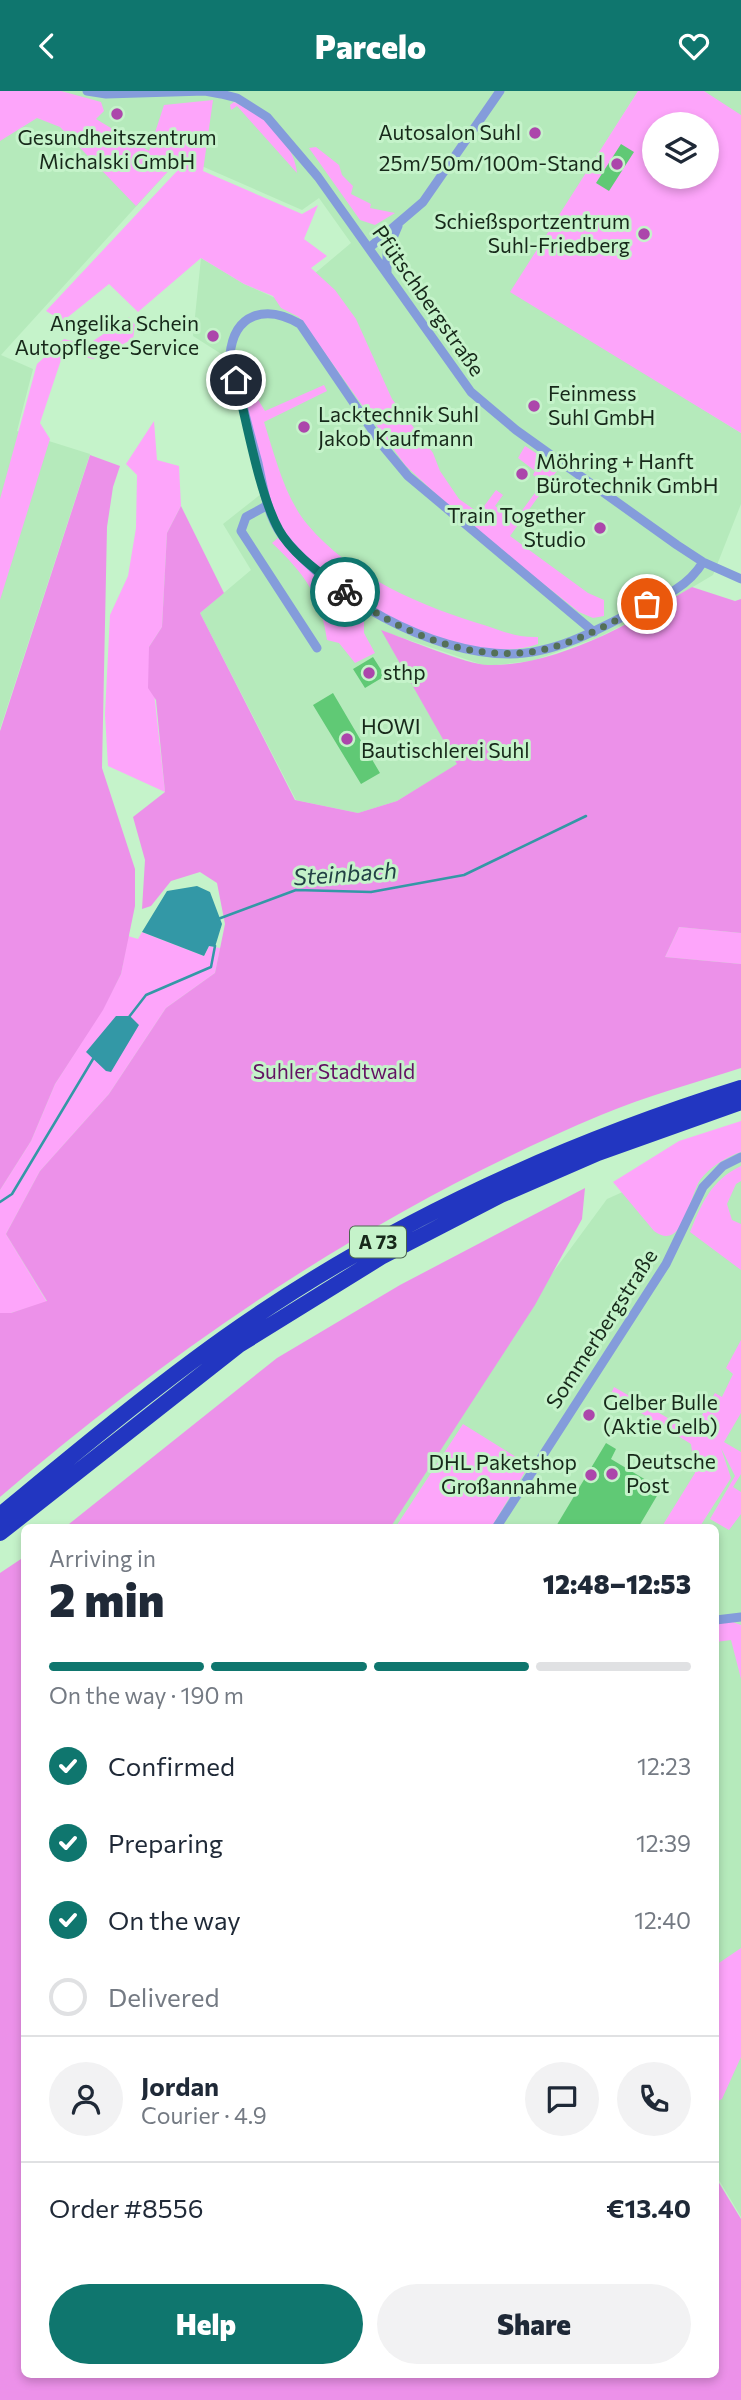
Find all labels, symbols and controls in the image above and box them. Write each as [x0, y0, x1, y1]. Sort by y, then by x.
text: Parcelo [315, 26, 426, 66]
icon: back [28, 27, 66, 65]
icon: heart [675, 27, 713, 65]
marker: Gesundheitszentrum Michalski GmbH [109, 106, 125, 122]
map controls [642, 112, 719, 189]
button: layers [642, 112, 719, 189]
place label: Autosalon Suhl [378, 119, 521, 144]
place label: Gesundheitszentrum Michalski GmbH [17, 124, 217, 173]
marker: Autosalon Suhl [527, 125, 543, 141]
place label: 25m/50m/100m-Stand [379, 150, 603, 175]
marker: 25m/50m/100m-Stand [609, 156, 625, 172]
place label: Schießsportzentrum Suhl-Friedberg [434, 208, 630, 257]
street label: Pfütschbergstraße [368, 220, 491, 380]
marker: Schießsportzentrum Suhl-Friedberg [636, 226, 652, 242]
place label: Angelika Schein Autopflege-Service [14, 310, 199, 359]
marker: Angelika Schein Autopflege-Service [205, 328, 221, 344]
pin [206, 350, 266, 410]
icon: home [217, 361, 255, 399]
place label: Feinmess Suhl GmbH [548, 380, 655, 429]
marker: Feinmess Suhl GmbH [526, 398, 542, 414]
place label: Lacktechnik Suhl Jakob Kaufmann [318, 401, 479, 450]
marker: Lacktechnik Suhl Jakob Kaufmann [296, 419, 312, 435]
place label: Möhring + Hanft Bürotechnik GmbH [536, 448, 718, 497]
marker: Möhring + Hanft Bürotechnik GmbH [514, 466, 530, 482]
place label: Train Together Studio [447, 502, 586, 551]
marker: Train Together Studio [592, 520, 608, 536]
courier [310, 557, 380, 627]
icon: bike [326, 573, 364, 611]
pin [617, 574, 677, 634]
icon: bag [628, 585, 666, 623]
place label: sthp [383, 659, 426, 684]
marker: sthp [361, 665, 377, 681]
place label: HOWI Bautischlerei Suhl [361, 713, 530, 762]
marker: HOWI Bautischlerei Suhl [339, 731, 355, 747]
water label: Steinbach [292, 855, 398, 891]
park label: Suhler Stadtwald [253, 1058, 415, 1083]
road number: A 73 [350, 1226, 406, 1257]
street label: Sommerbergstraße [540, 1244, 662, 1413]
place label: Gelber Bulle (Aktie Gelb) [603, 1389, 718, 1438]
marker: Gelber Bulle (Aktie Gelb) [581, 1407, 597, 1423]
place label: Deutsche Post [626, 1448, 716, 1497]
place label: DHL Paketshop Großannahme [429, 1449, 577, 1498]
marker: Deutsche Post [604, 1466, 620, 1482]
marker: DHL Paketshop Großannahme [583, 1467, 599, 1483]
text: Arriving in [49, 1544, 156, 1572]
text: 12:48–12:53 [543, 1568, 691, 1599]
text: 2 min [49, 1570, 165, 1626]
text: On the way · 190 m [49, 1681, 244, 1709]
icon: check [49, 1747, 87, 1785]
text: Confirmed [108, 1750, 235, 1781]
text: 12:23 [637, 1752, 691, 1780]
icon: check [49, 1824, 87, 1862]
text: Preparing [108, 1827, 223, 1858]
text: 12:39 [636, 1829, 691, 1857]
icon: check [49, 1901, 87, 1939]
text: On the way [108, 1904, 241, 1935]
text: 12:40 [634, 1906, 691, 1934]
text: Delivered [108, 1981, 219, 2012]
button: person [49, 2062, 123, 2136]
button: chat [525, 2062, 599, 2136]
button: phone [617, 2062, 691, 2136]
text: Jordan [141, 2070, 219, 2101]
text: Courier · 4.9 [141, 2101, 267, 2129]
text: Order #8556 [49, 2192, 203, 2223]
text: €13.40 [606, 2192, 691, 2223]
button: Help [49, 2284, 363, 2364]
button: Share [377, 2284, 691, 2364]

